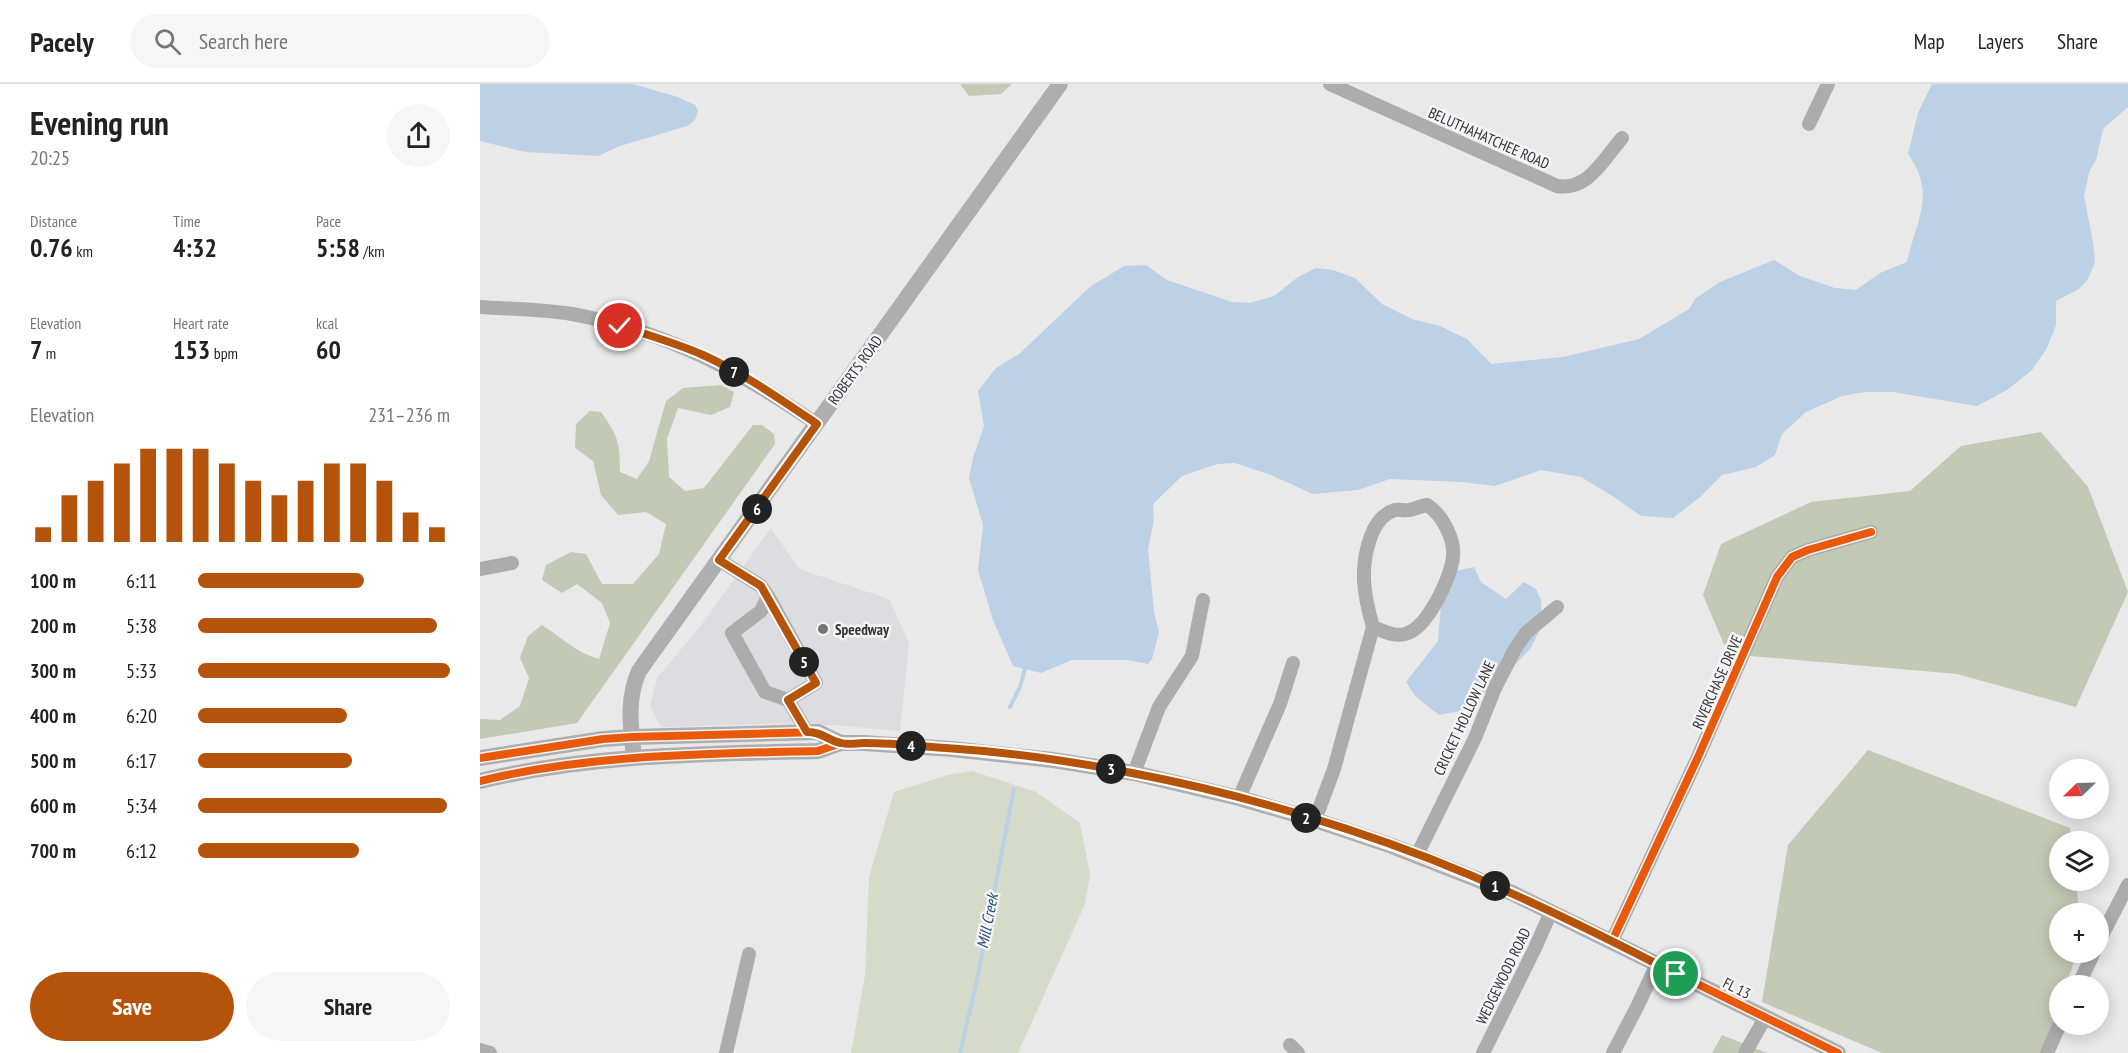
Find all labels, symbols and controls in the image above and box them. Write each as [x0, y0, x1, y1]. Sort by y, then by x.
search box [130, 14, 550, 68]
text: Pacely [30, 23, 94, 60]
icon: search [151, 25, 184, 58]
text: Search here [199, 27, 288, 55]
text: Map [1914, 28, 1945, 55]
text: Layers [1978, 28, 2024, 55]
text: Share [2057, 28, 2098, 55]
text: Evening run [30, 101, 169, 144]
street label: BELUTHAHATCHEE ROAD [1426, 103, 1553, 173]
button: share [387, 104, 450, 167]
text: 20:25 [30, 145, 70, 171]
text: Distance [30, 211, 77, 231]
text: Time [173, 211, 201, 231]
text: Pace [316, 211, 341, 231]
text: 0.76 [30, 231, 73, 264]
text: 4:32 [173, 231, 217, 264]
text: 5:58 [316, 231, 360, 264]
text: km [73, 241, 93, 261]
text: /km [360, 241, 385, 261]
pin [594, 300, 645, 351]
icon: check [603, 309, 636, 342]
text: Elevation [30, 313, 81, 333]
text: Heart rate [173, 313, 229, 333]
text: kcal [316, 313, 338, 333]
street label: ROBERTS ROAD [824, 332, 887, 408]
text: 7 [30, 333, 42, 366]
text: 153 [173, 333, 210, 366]
text: 60 [316, 333, 341, 366]
text: m [42, 343, 56, 363]
text: bpm [210, 343, 238, 363]
pin: 7 [719, 357, 749, 387]
text: 7 [730, 362, 738, 382]
text: Elevation [30, 402, 94, 428]
text: 231–236 m [368, 402, 450, 428]
pin: 6 [742, 494, 772, 524]
text: 6 [753, 499, 761, 519]
text: 100 m [30, 568, 76, 594]
text: 6:11 [126, 568, 157, 594]
text: 200 m [30, 613, 76, 639]
text: 5:38 [126, 613, 157, 639]
place label: Speedway [835, 620, 890, 639]
marker: Speedway [816, 622, 830, 636]
street label: RIVERCHASE DRIVE [1688, 632, 1746, 732]
pin: 5 [789, 647, 819, 677]
text: 5 [800, 652, 808, 672]
text: 300 m [30, 658, 76, 684]
text: 5:33 [126, 658, 157, 684]
street label: CRICKET HOLLOW LANE [1429, 658, 1499, 778]
text: 400 m [30, 703, 76, 729]
text: 6:20 [126, 703, 157, 729]
pin: 4 [896, 731, 926, 761]
text: 4 [907, 736, 915, 756]
text: 500 m [30, 748, 76, 774]
text: 6:17 [126, 748, 157, 774]
pin: 3 [1096, 754, 1126, 784]
text: 3 [1107, 759, 1115, 779]
north arrow [2049, 759, 2109, 819]
map controls [2049, 759, 2109, 1035]
text: 600 m [30, 793, 76, 819]
text: 5:34 [126, 793, 157, 819]
pin: 2 [1291, 803, 1321, 833]
text: 2 [1302, 808, 1310, 828]
button: layers [2049, 831, 2109, 891]
text: 700 m [30, 838, 76, 864]
text: 6:12 [126, 838, 157, 864]
pin: 1 [1480, 871, 1510, 901]
text: 1 [1491, 876, 1499, 896]
water label: Mill Creek [972, 890, 1002, 950]
button: + [2049, 903, 2109, 963]
street label: WEDGEWOOD ROAD [1471, 924, 1535, 1027]
pin [1650, 948, 1701, 999]
icon: arrive [1659, 957, 1692, 990]
button: Save [30, 972, 234, 1041]
button: Share [246, 972, 450, 1041]
street label: FL 13 [1720, 973, 1754, 1003]
button: − [2049, 975, 2109, 1035]

